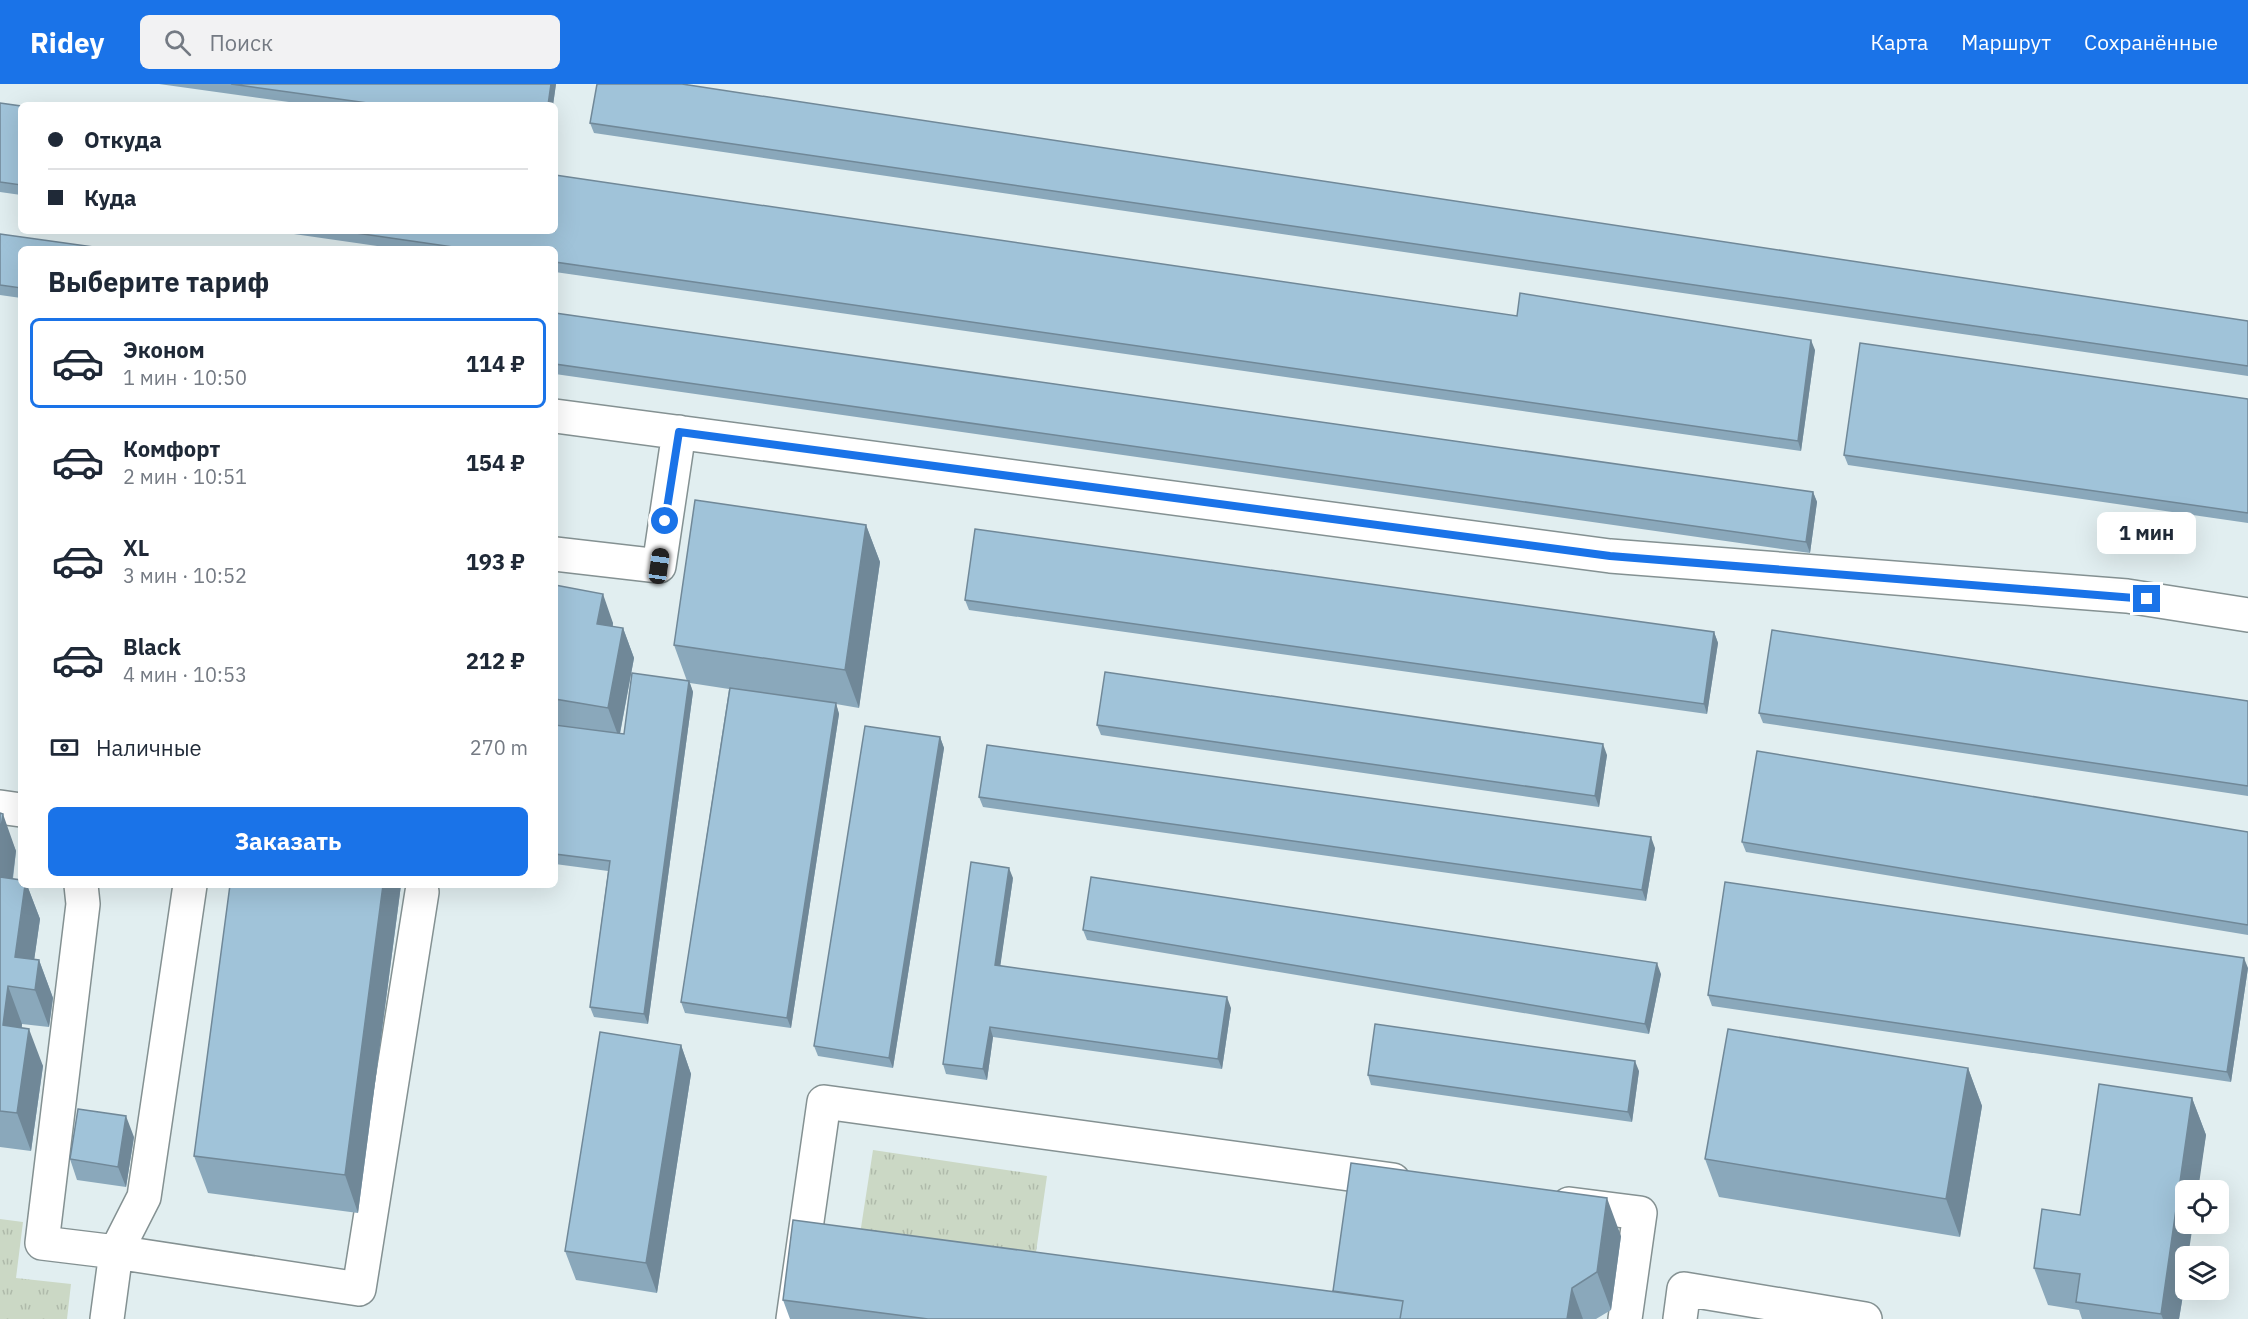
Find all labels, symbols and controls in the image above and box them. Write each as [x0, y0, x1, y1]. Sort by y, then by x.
search box [140, 15, 560, 69]
text: Ridey [30, 24, 104, 61]
icon: search [161, 26, 194, 59]
text: Поиск [209, 28, 273, 57]
text: Карта [1870, 28, 1928, 56]
text: Маршрут [1961, 28, 2051, 56]
text: Сохранённые [2084, 28, 2218, 56]
text: Откуда [84, 125, 162, 154]
text: Куда [84, 183, 137, 212]
text: Выберите тариф [48, 264, 269, 299]
text: Эконом [123, 335, 205, 364]
icon: car [51, 336, 105, 390]
text: 114 ₽ [466, 349, 525, 378]
text: 1 мин · 10:50 [123, 364, 247, 391]
text: Комфорт [123, 434, 220, 463]
icon: car [51, 435, 105, 489]
text: 154 ₽ [466, 448, 525, 477]
text: 2 мин · 10:51 [123, 463, 247, 490]
route start [651, 507, 678, 534]
callout: 1 мин [2098, 512, 2196, 554]
text: 1 мин [2119, 519, 2174, 546]
text: XL [123, 533, 149, 562]
icon: car [51, 534, 105, 588]
text: 193 ₽ [466, 547, 525, 576]
car [648, 547, 670, 585]
text: 3 мин · 10:52 [123, 562, 247, 589]
route end [2133, 585, 2160, 612]
text: Black [123, 632, 181, 661]
icon: car [51, 633, 105, 687]
text: 212 ₽ [466, 646, 525, 675]
text: 4 мин · 10:53 [123, 661, 247, 688]
icon: cash [48, 731, 81, 764]
text: Наличные [96, 733, 202, 762]
text: 270 m [470, 734, 528, 761]
button: Заказать [48, 807, 528, 876]
map controls [2175, 1180, 2229, 1300]
button: locate [2175, 1180, 2229, 1234]
button: layers [2175, 1246, 2229, 1300]

